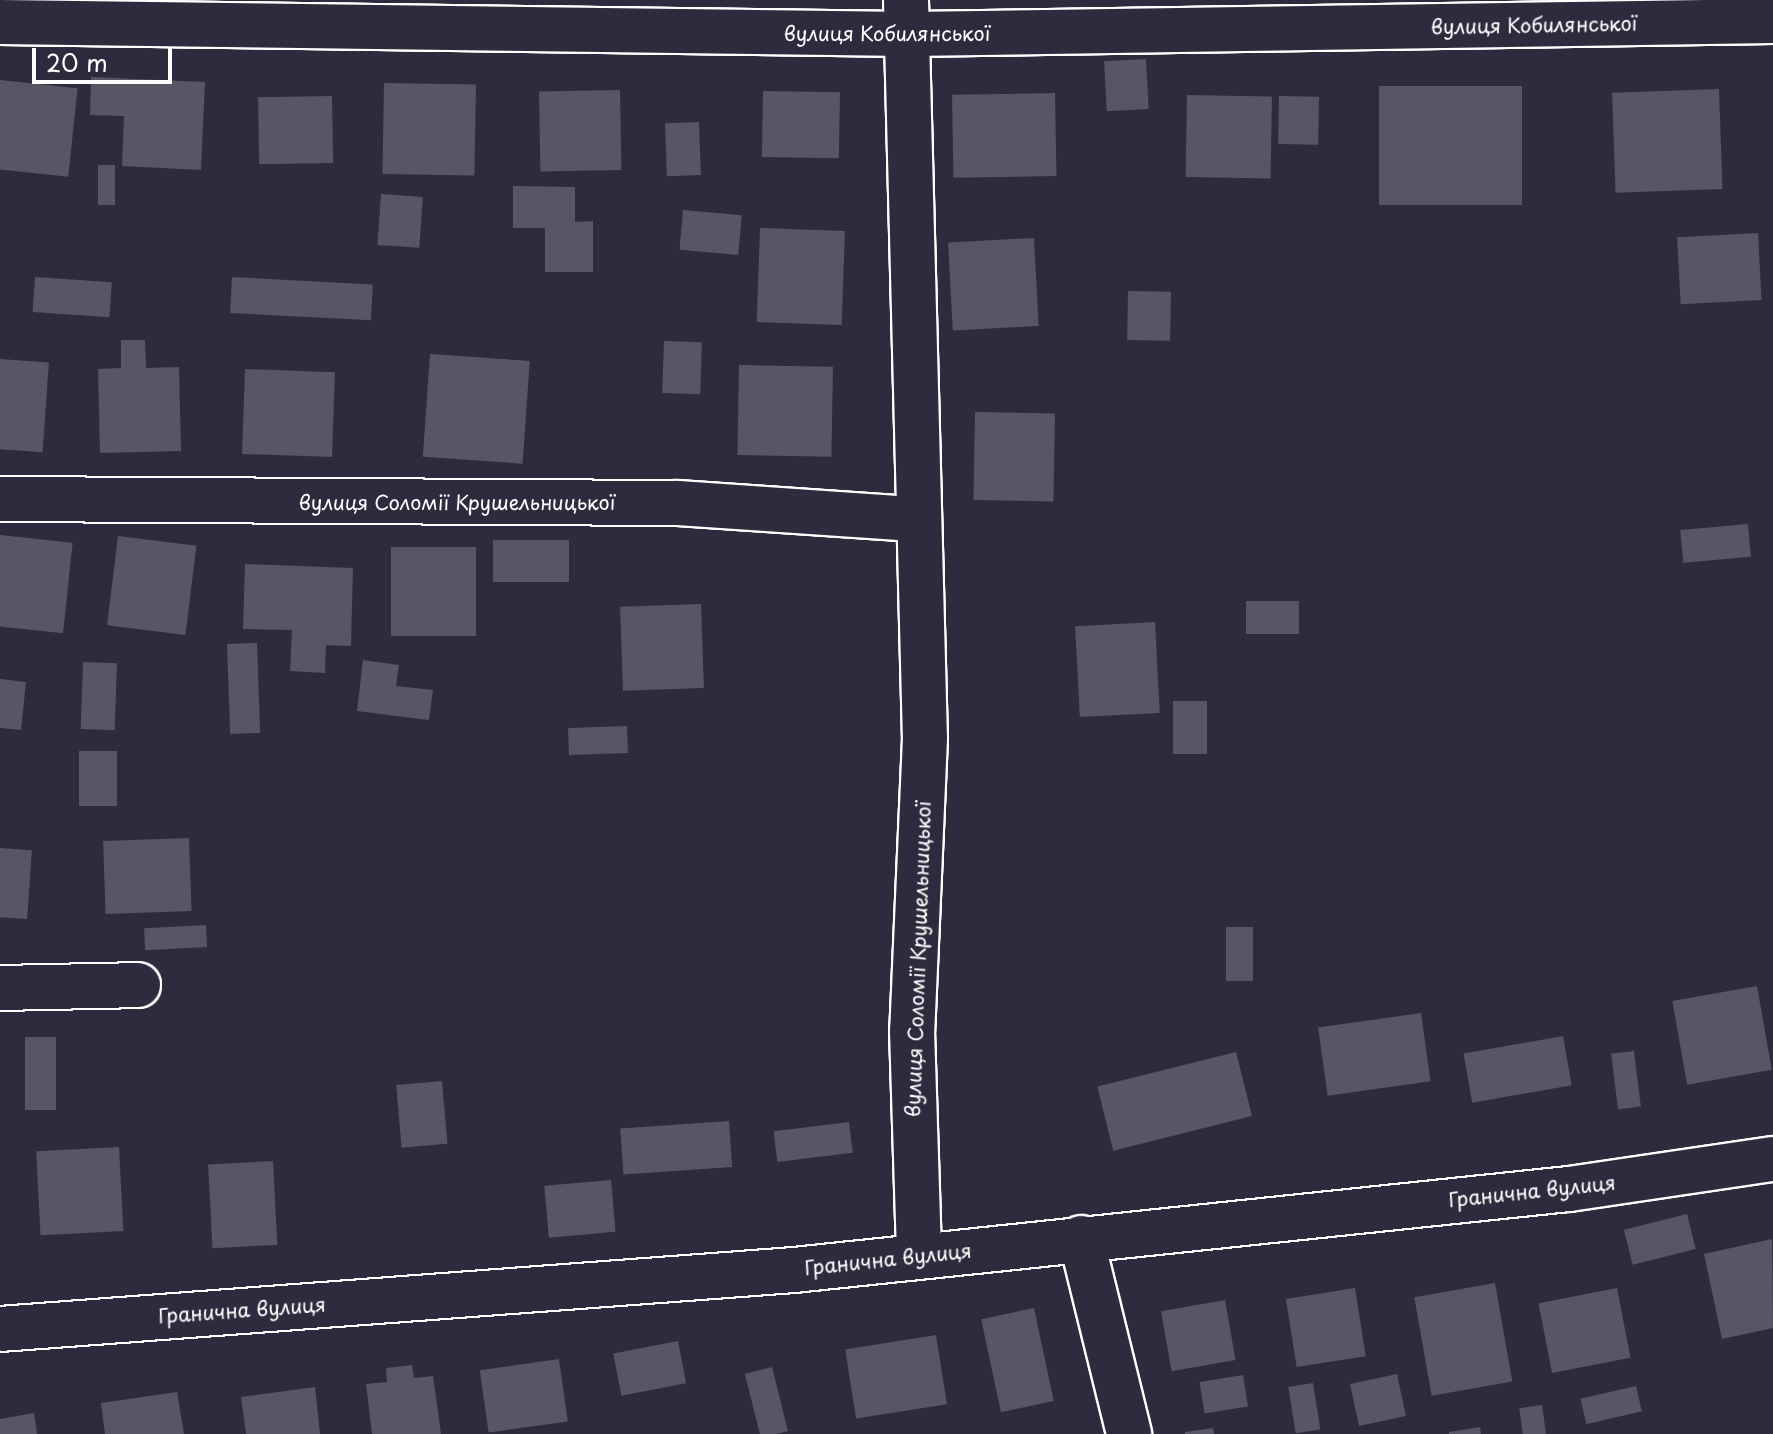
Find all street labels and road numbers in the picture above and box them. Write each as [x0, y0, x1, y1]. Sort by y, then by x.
street label: вулиця Кобилянської [1430, 11, 1638, 39]
street label: вулиця Кобилянської [784, 21, 990, 45]
street label: вулиця Соломії Крушельницької [298, 490, 616, 514]
street label: вулиця Соломії Крушельницької [900, 800, 936, 1118]
street label: Гранична вулиця [1447, 1170, 1617, 1212]
street label: Гранична вулиця [803, 1238, 973, 1280]
street label: Гранична вулиця [157, 1292, 327, 1328]

